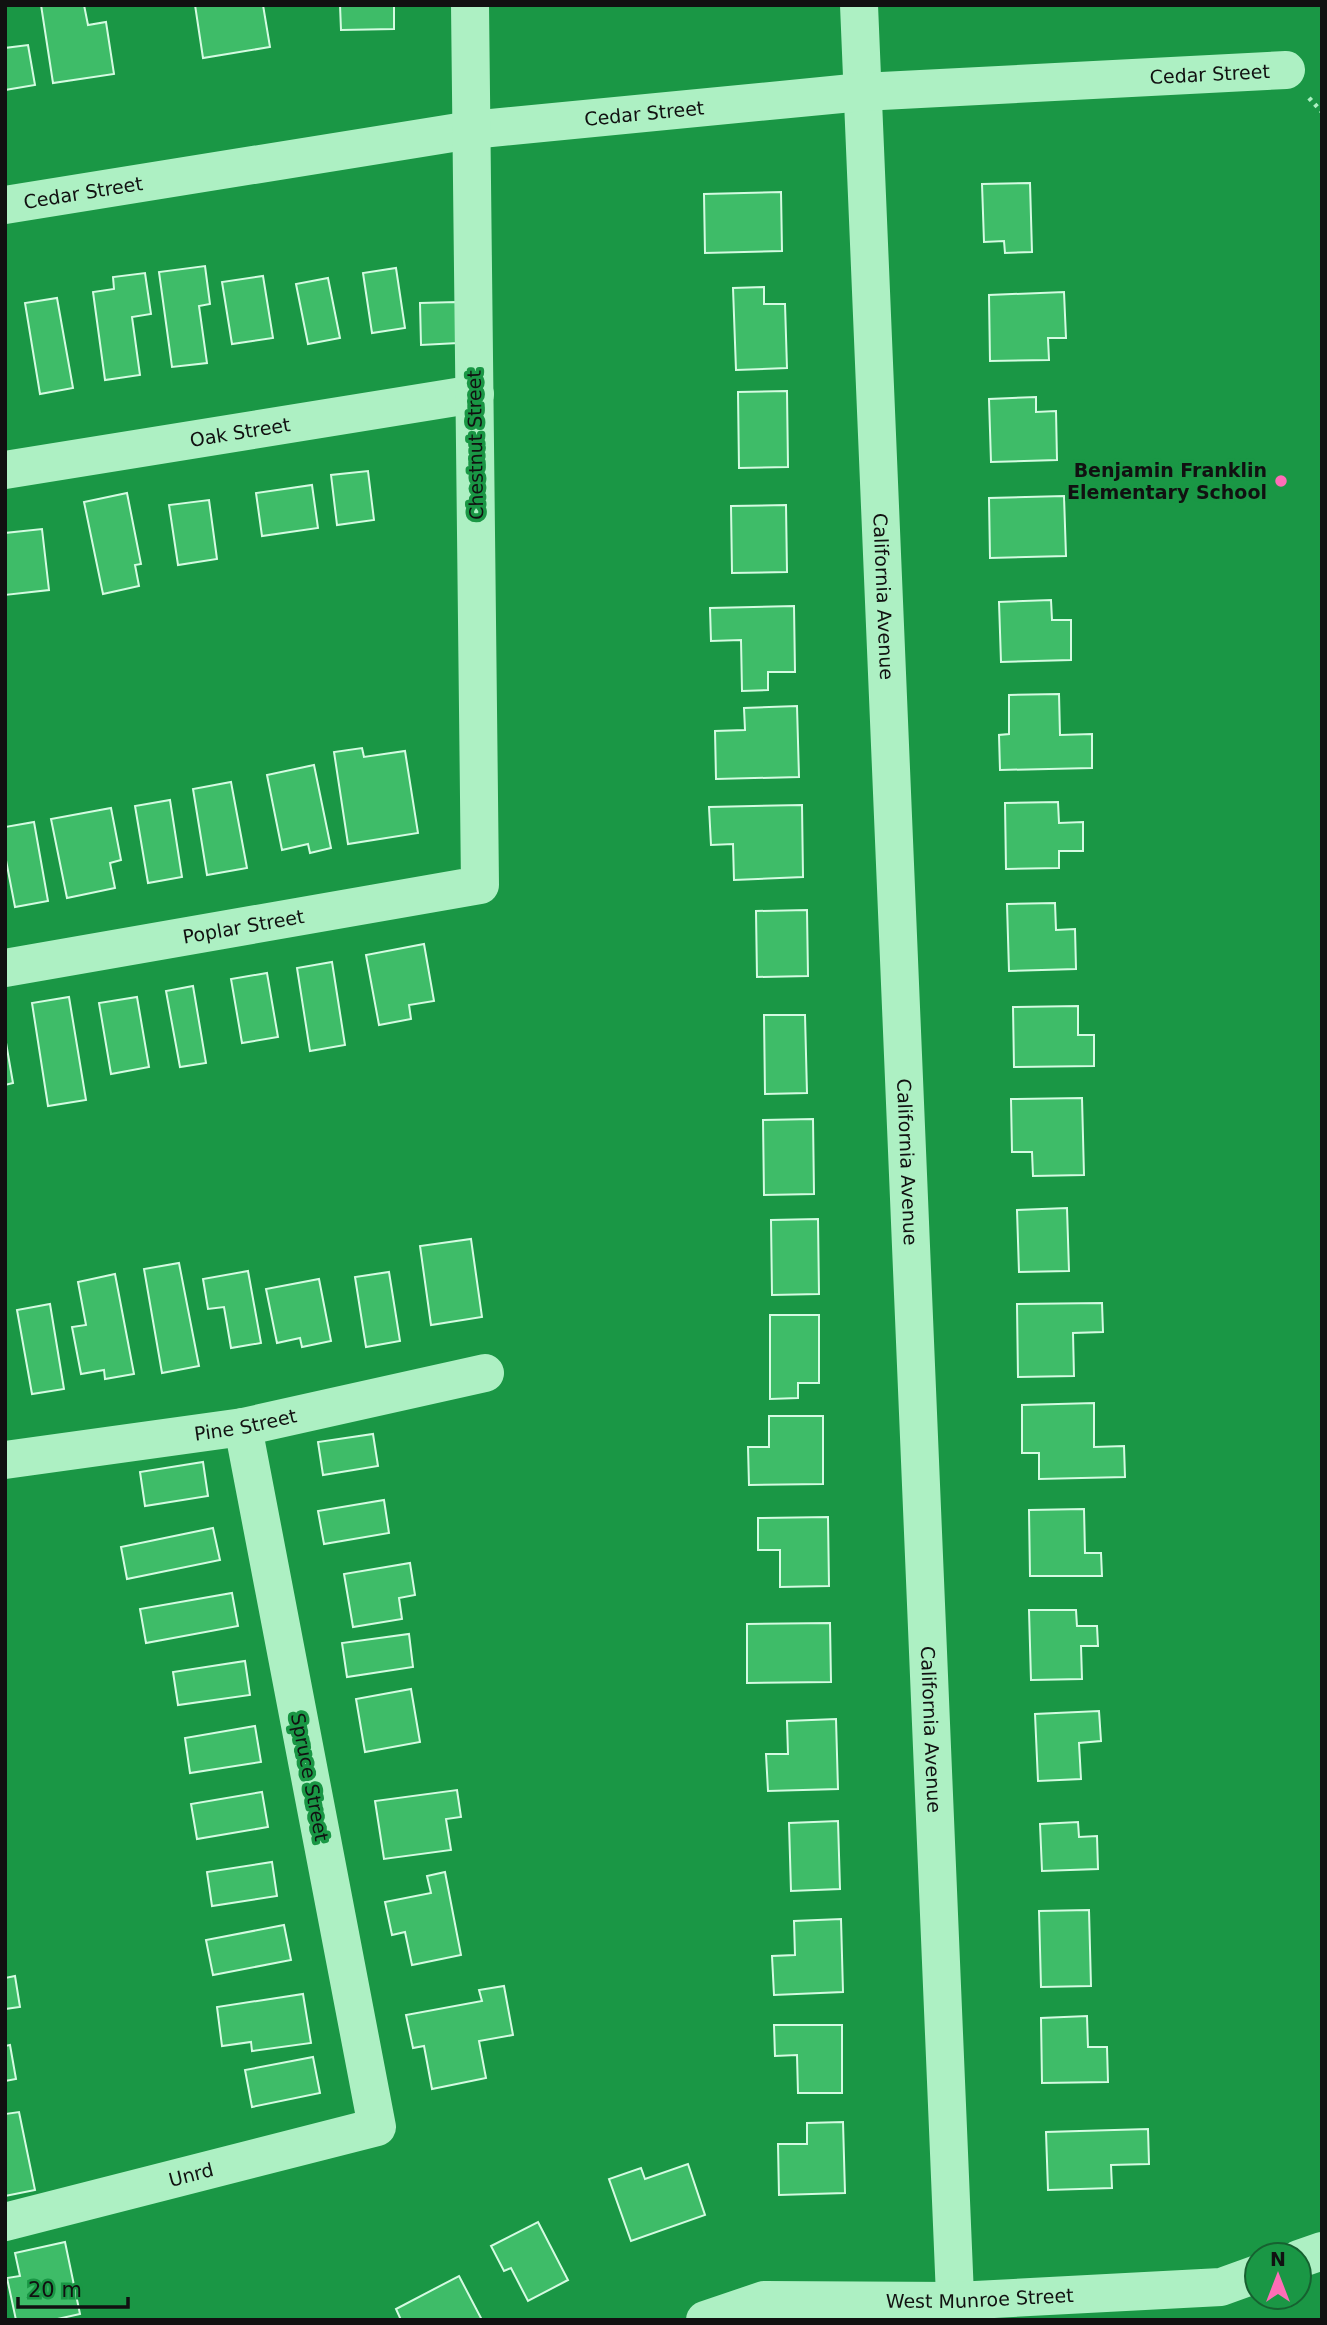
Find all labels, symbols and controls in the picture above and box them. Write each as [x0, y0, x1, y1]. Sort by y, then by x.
street label: Cedar Street [1149, 60, 1270, 88]
street label: Cedar Street [583, 96, 705, 130]
street label: Cedar Street [22, 172, 144, 213]
street label: Chestnut Street [463, 370, 487, 520]
street label: Oak Street [188, 413, 292, 451]
place label: Benjamin Franklin Elementary School [1067, 459, 1267, 503]
marker: Benjamin Franklin Elementary School [1273, 473, 1289, 489]
street label: California Avenue [869, 513, 898, 680]
street label: Poplar Street [181, 905, 306, 948]
street label: California Avenue [893, 1078, 922, 1246]
street label: Pine Street [193, 1404, 299, 1445]
street label: California Avenue [917, 1646, 946, 1813]
street label: Spruce Street [287, 1711, 333, 1843]
street label: Unrd [166, 2158, 216, 2191]
north arrow [1243, 2241, 1313, 2311]
text: N [1270, 2248, 1286, 2270]
scale bar [18, 2266, 128, 2310]
text: 20 m [28, 2278, 82, 2302]
street label: West Munroe Street [886, 2284, 1074, 2312]

